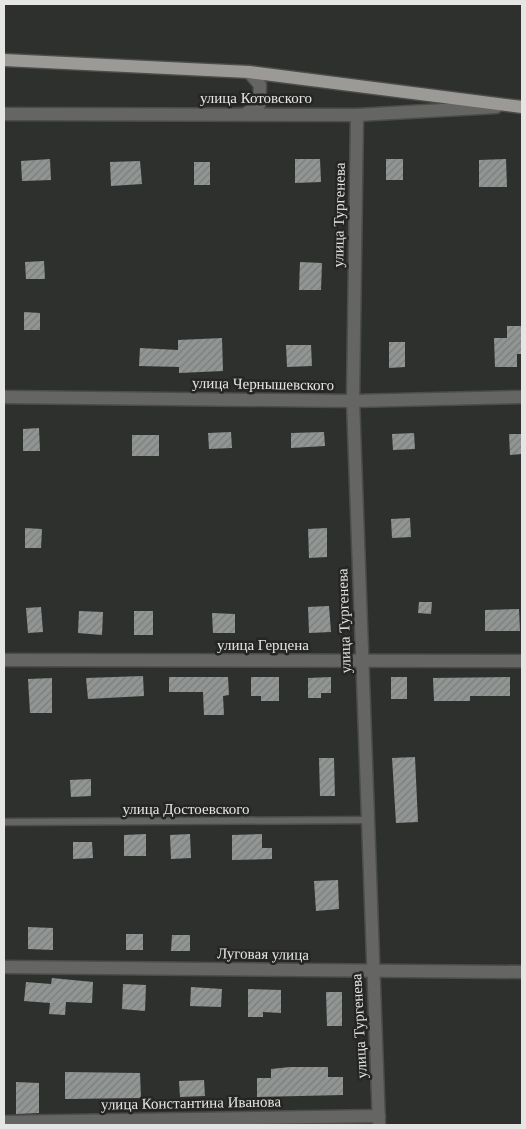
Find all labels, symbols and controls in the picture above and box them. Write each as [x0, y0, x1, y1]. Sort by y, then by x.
street label: улица Котовского [200, 90, 312, 106]
street label: улица Тургенева [330, 162, 348, 268]
street label: улица Чернышевского [192, 375, 334, 393]
street label: улица Тургенева [334, 568, 354, 674]
street label: улица Герцена [217, 637, 309, 653]
street label: улица Достоевского [122, 801, 250, 817]
street label: Луговая улица [217, 945, 309, 963]
street label: улица Тургенева [348, 973, 370, 1079]
street label: улица Константина Иванова [101, 1093, 282, 1113]

